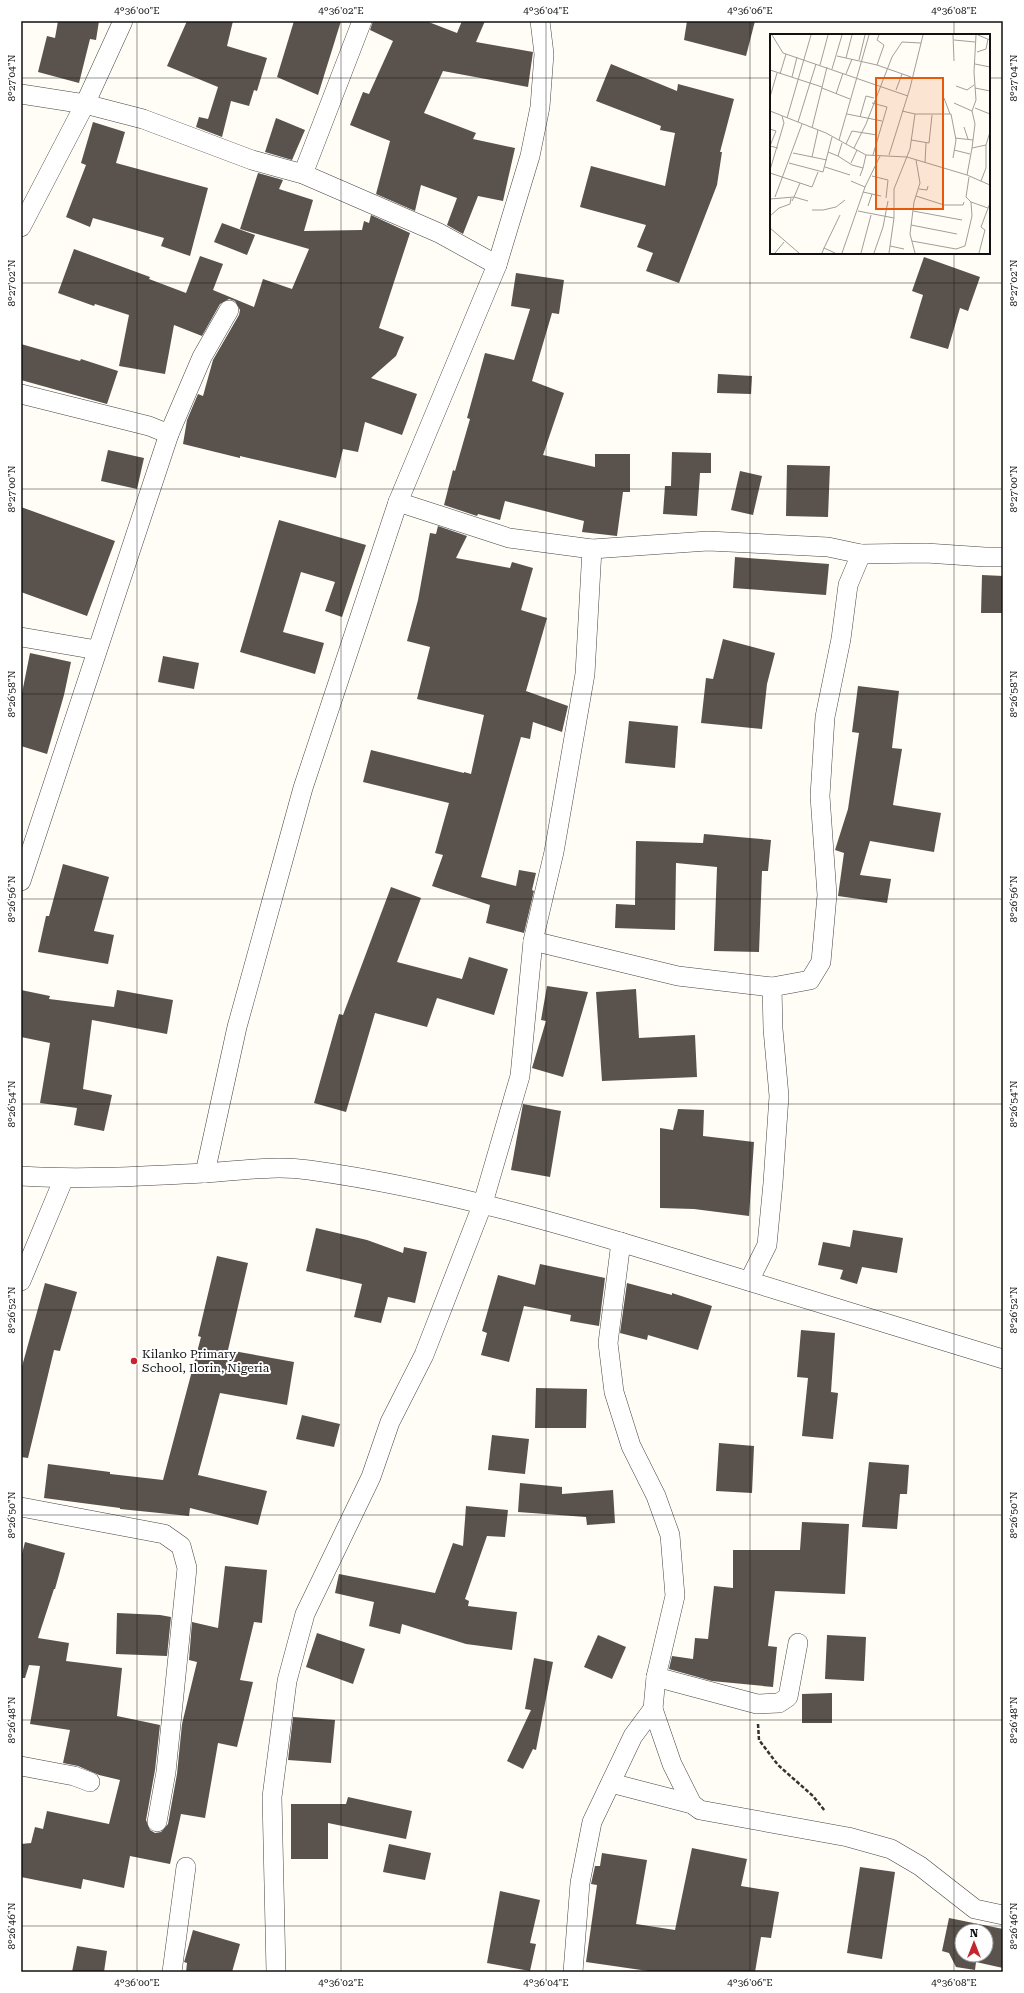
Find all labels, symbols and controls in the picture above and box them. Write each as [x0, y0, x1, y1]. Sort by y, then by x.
text: 4°36'00"E [114, 5, 160, 16]
text: 4°36'02"E [318, 5, 364, 16]
text: 4°36'04"E [523, 5, 569, 16]
text: 4°36'06"E [727, 5, 773, 16]
text: 4°36'08"E [931, 5, 977, 16]
inset map [770, 34, 990, 254]
text: 8°27'04"N [6, 54, 17, 102]
text: 8°27'04"N [1008, 54, 1019, 102]
text: 8°27'02"N [6, 259, 17, 307]
text: 8°27'02"N [1008, 259, 1019, 307]
text: 8°27'00"N [6, 465, 17, 513]
text: 8°27'00"N [1008, 465, 1019, 513]
text: 8°26'58"N [6, 670, 17, 718]
text: 8°26'58"N [1008, 670, 1019, 718]
text: 8°26'56"N [6, 875, 17, 923]
text: 8°26'56"N [1008, 875, 1019, 923]
text: 8°26'54"N [6, 1080, 17, 1128]
text: 8°26'54"N [1008, 1080, 1019, 1128]
text: 8°26'52"N [6, 1286, 17, 1334]
text: 8°26'52"N [1008, 1286, 1019, 1334]
place label: Kilanko Primary School, Ilorin, Nigeria [142, 1347, 270, 1375]
marker: Kilanko Primary School, Ilorin, Nigeria [129, 1356, 139, 1366]
text: 8°26'50"N [6, 1491, 17, 1539]
text: 8°26'50"N [1008, 1491, 1019, 1539]
text: 8°26'48"N [6, 1696, 17, 1744]
text: 8°26'48"N [1008, 1696, 1019, 1744]
text: 8°26'46"N [6, 1902, 17, 1950]
text: 8°26'46"N [1008, 1902, 1019, 1950]
north arrow [954, 1923, 994, 1963]
text: N [970, 1927, 979, 1940]
text: 4°36'00"E [114, 1977, 160, 1988]
text: 4°36'02"E [318, 1977, 364, 1988]
text: 4°36'04"E [523, 1977, 569, 1988]
text: 4°36'06"E [727, 1977, 773, 1988]
text: 4°36'08"E [931, 1977, 977, 1988]

